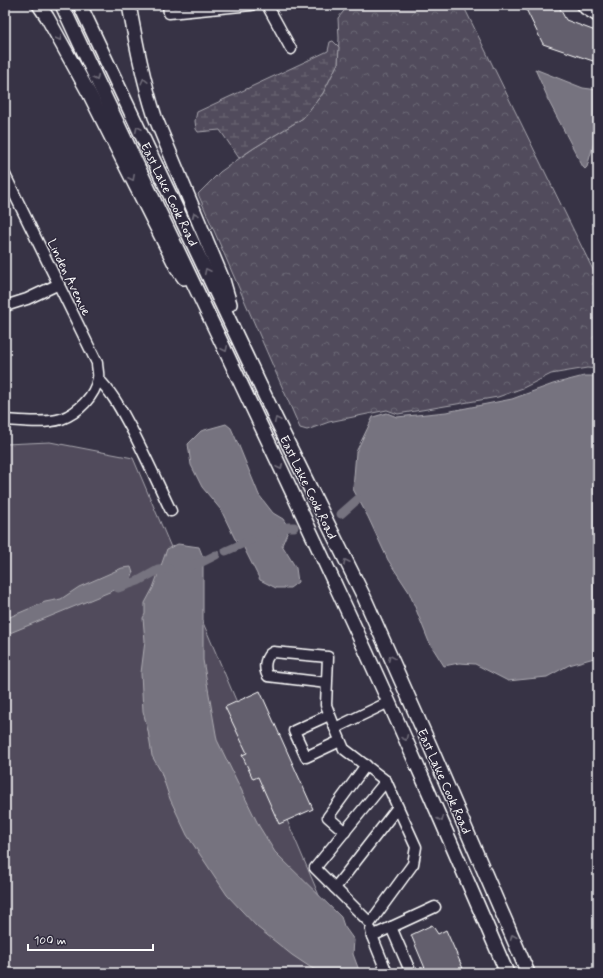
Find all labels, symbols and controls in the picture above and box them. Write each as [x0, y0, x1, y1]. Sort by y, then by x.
one-way arrow [54, 34, 62, 41]
one-way arrow [91, 74, 99, 81]
one-way arrow [140, 78, 149, 85]
one-way arrow [135, 125, 143, 133]
street label: East Lake Cook Road [136, 140, 201, 249]
one-way arrow [127, 174, 135, 181]
one-way arrow [192, 212, 200, 219]
street label: Linden Avenue [43, 237, 95, 319]
one-way arrow [204, 268, 212, 275]
one-way arrow [220, 345, 228, 352]
one-way arrow [274, 417, 282, 424]
street label: East Lake Cook Road [275, 433, 340, 542]
one-way arrow [275, 462, 283, 470]
one-way arrow [343, 559, 351, 566]
one-way arrow [388, 655, 396, 663]
street label: East Lake Cook Road [413, 726, 475, 837]
one-way arrow [400, 733, 408, 741]
one-way arrow [436, 815, 444, 823]
scale bar [28, 926, 153, 952]
text: 100 m [34, 933, 66, 949]
one-way arrow [510, 934, 518, 942]

